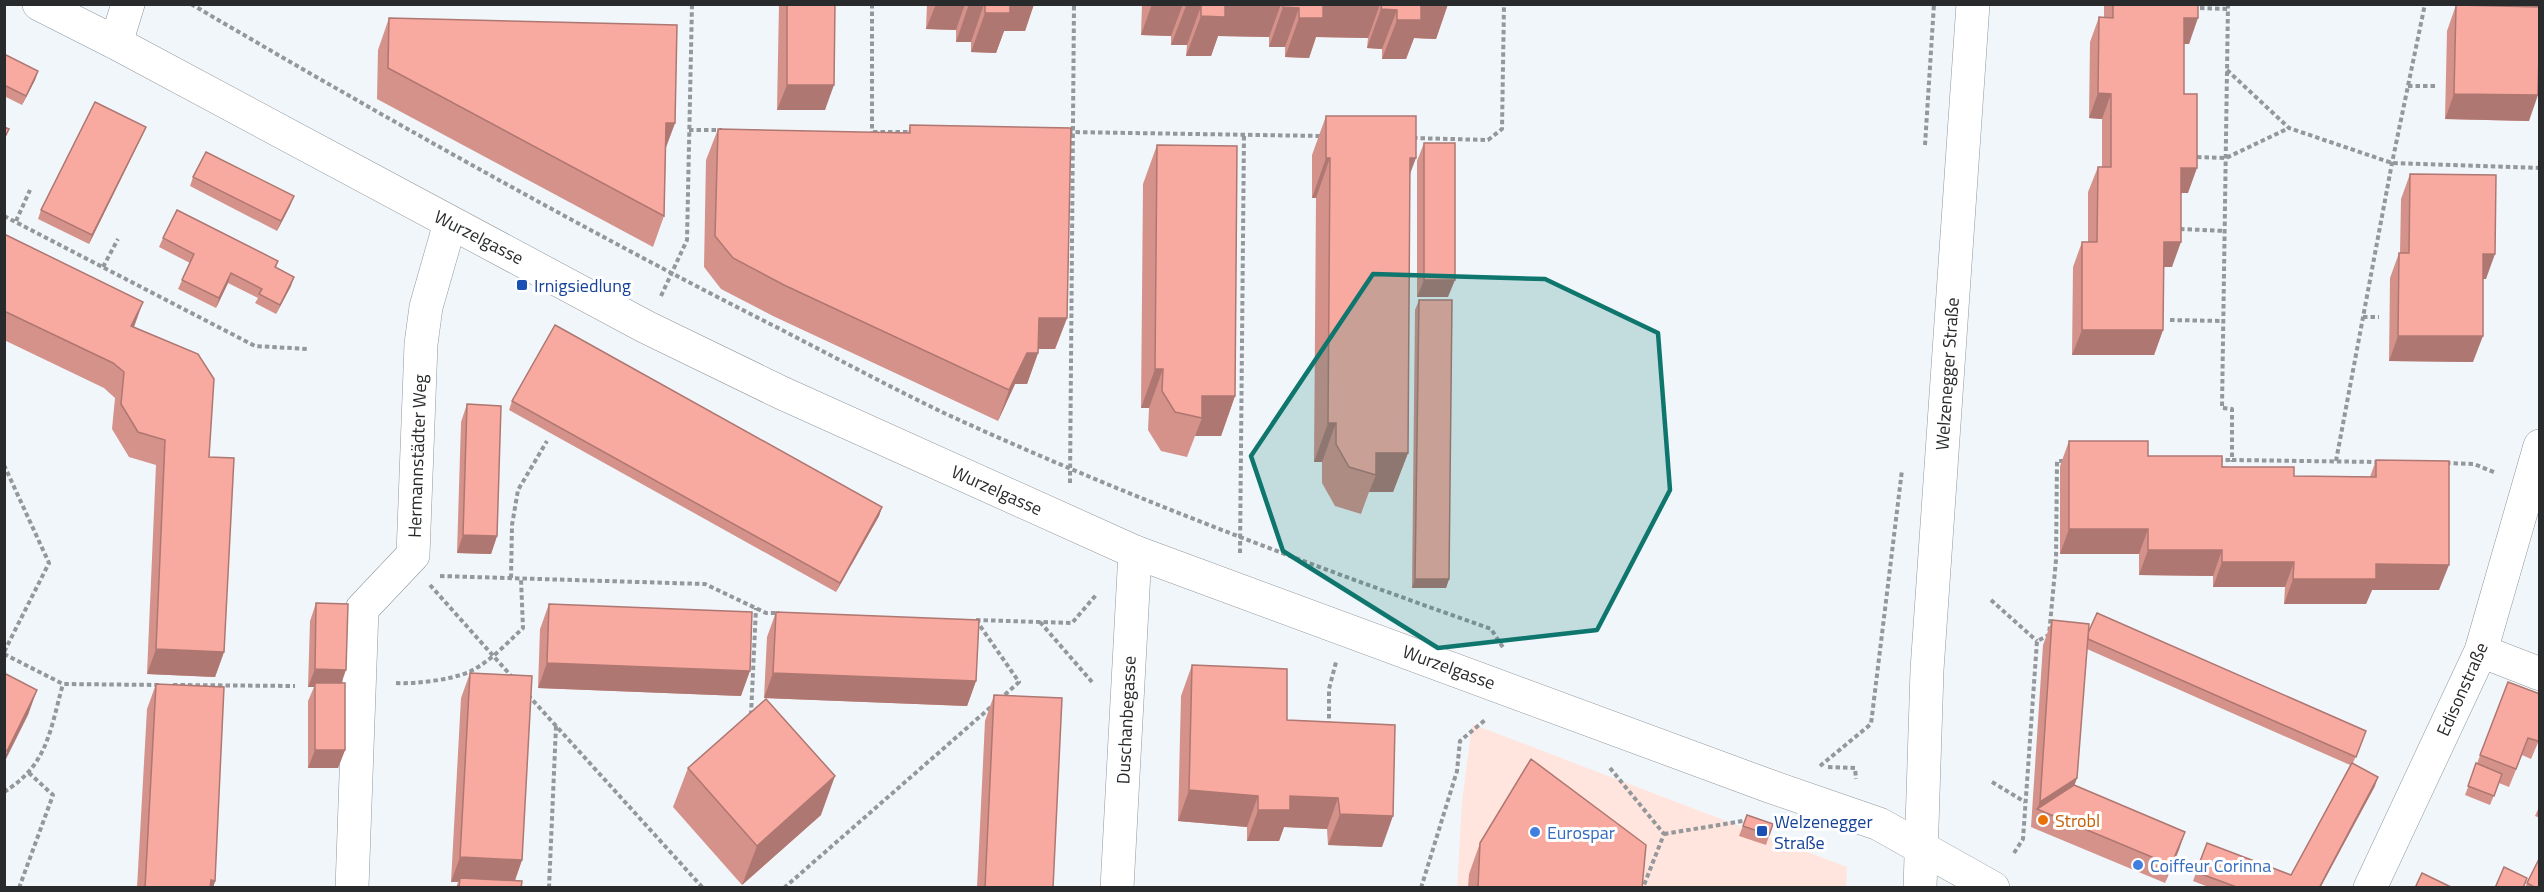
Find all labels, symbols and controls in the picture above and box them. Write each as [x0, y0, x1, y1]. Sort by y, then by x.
street label: Wurzelgasse [430, 203, 528, 271]
place label: Irnigsiedlung [534, 272, 631, 299]
marker: Irnigsiedlung [515, 278, 529, 292]
street label: Welzenegger Straße [1928, 297, 1966, 451]
street label: Hermannstädter Weg [401, 374, 433, 538]
street label: Wurzelgasse [947, 458, 1047, 522]
street label: Wurzelgasse [1399, 638, 1499, 696]
street label: Edisonstraße [2429, 638, 2495, 740]
street label: Duschanbegasse [1109, 655, 1143, 785]
place label: Strobl [2055, 807, 2100, 834]
place label: Welzenegger Straße [1774, 808, 1873, 856]
marker: Strobl [2036, 813, 2050, 827]
place label: Eurospar [1547, 819, 1615, 846]
marker: Welzenegger Straße [1755, 824, 1769, 838]
marker: Eurospar [1528, 825, 1542, 839]
place label: Coiffeur Corinna [2150, 852, 2271, 879]
marker: Coiffeur Corinna [2131, 858, 2145, 872]

